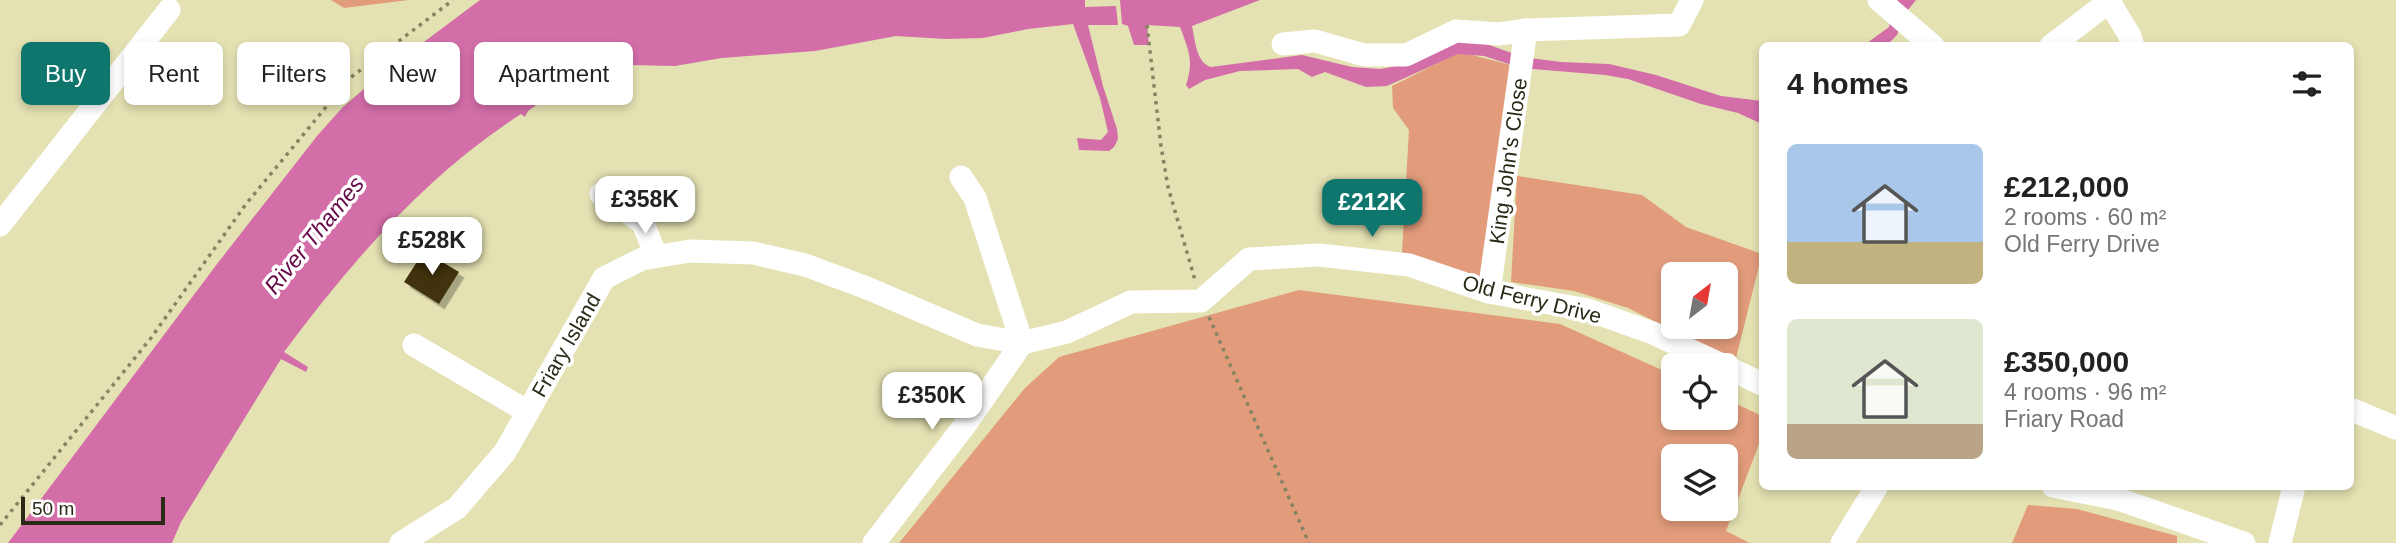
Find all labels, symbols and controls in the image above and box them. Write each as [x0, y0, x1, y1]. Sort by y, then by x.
chip: Buy [21, 42, 110, 105]
chip: Rent [124, 42, 223, 105]
chip: Filters [237, 42, 350, 105]
chip: New [364, 42, 460, 105]
chip: Apartment [474, 42, 633, 105]
icon: filters [2288, 65, 2326, 103]
text: 4 homes [1787, 67, 1909, 100]
street label: King John's Close [1485, 76, 1531, 246]
text: £212,000 [2004, 170, 2129, 203]
water label: River Thames [259, 171, 369, 299]
icon: home [1843, 172, 1927, 256]
pin: £358K [596, 176, 694, 236]
pin: £212K [1323, 180, 1421, 239]
text: £358K [611, 186, 679, 212]
text: £212K [1338, 189, 1406, 215]
text: 2 rooms · 60 m² [2004, 204, 2166, 230]
pin: £528K [383, 218, 481, 277]
text: £528K [398, 227, 466, 253]
text: Old Ferry Drive [2004, 231, 2160, 257]
north arrow [1661, 262, 1738, 340]
map controls [1661, 262, 1738, 521]
street label: Old Ferry Drive [1460, 271, 1604, 327]
street label: Friary Island [527, 289, 605, 401]
text: £350,000 [2004, 345, 2129, 378]
icon: home [1843, 347, 1927, 431]
button: locate [1661, 353, 1738, 430]
pin: £350K [883, 372, 981, 432]
text: 4 rooms · 96 m² [2004, 379, 2166, 405]
text: £350K [898, 382, 966, 408]
text: Friary Road [2004, 406, 2124, 432]
button: layers [1661, 444, 1738, 521]
scale bar [21, 494, 164, 526]
text: 50 m [32, 498, 74, 519]

